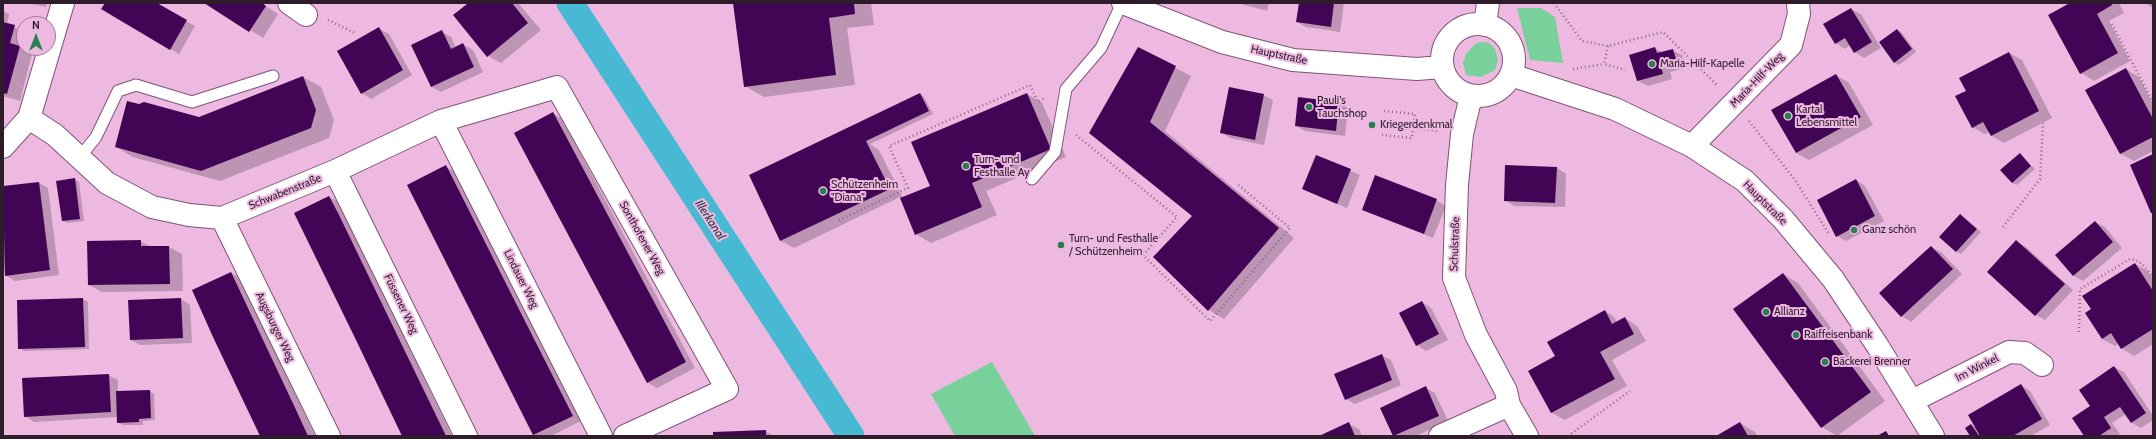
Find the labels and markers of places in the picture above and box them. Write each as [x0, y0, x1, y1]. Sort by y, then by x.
place label: Maria-Hilf-Kapelle [1660, 57, 1745, 71]
marker: Maria-Hilf-Kapelle [1647, 59, 1657, 69]
place label: Pauli's Tauchshop [1317, 94, 1367, 120]
marker: Pauli's Tauchshop [1304, 102, 1314, 112]
place label: Kartal Lebensmittel [1796, 103, 1857, 129]
marker: Kartal Lebensmittel [1783, 111, 1793, 121]
place label: Kriegerdenkmal [1380, 118, 1452, 132]
marker: Kriegerdenkmal [1367, 120, 1377, 130]
place label: Turn- und Festhalle Ay [974, 153, 1030, 179]
marker: Turn- und Festhalle Ay [961, 161, 971, 171]
place label: Schützenheim "Diana" [831, 178, 898, 204]
marker: Schützenheim "Diana" [818, 186, 828, 196]
place label: Ganz schön [1862, 223, 1916, 237]
marker: Ganz schön [1849, 225, 1859, 235]
place label: Turn- und Festhalle / Schützenheim [1069, 232, 1158, 258]
marker: Turn- und Festhalle / Schützenheim [1056, 240, 1066, 250]
place label: Allianz [1774, 305, 1805, 319]
marker: Allianz [1761, 307, 1771, 317]
place label: Raiffeisenbank [1804, 328, 1872, 342]
marker: Raiffeisenbank [1791, 330, 1801, 340]
place label: Bäckerei Brenner [1833, 355, 1911, 369]
marker: Bäckerei Brenner [1820, 357, 1830, 367]

